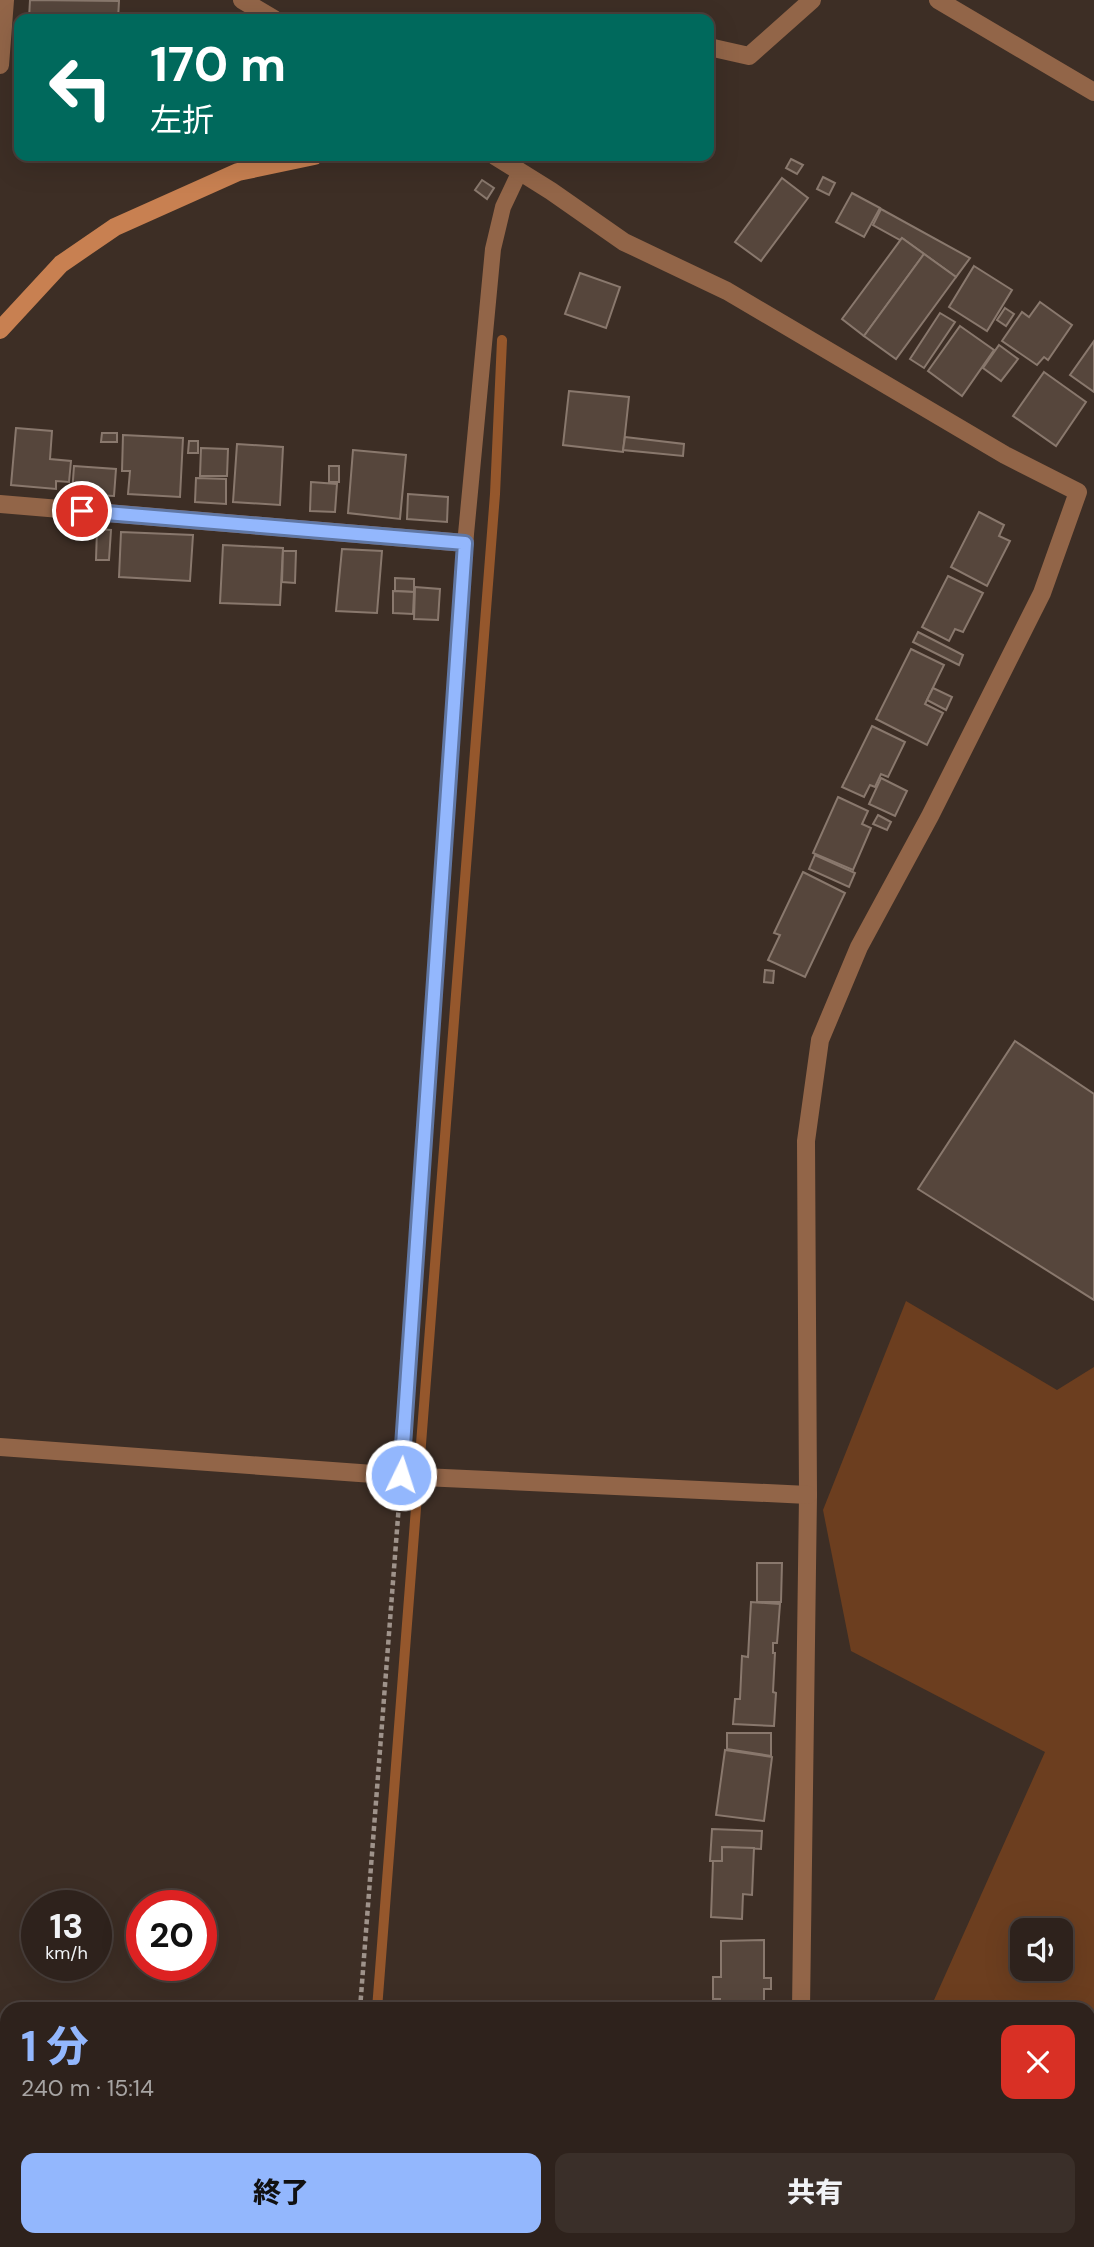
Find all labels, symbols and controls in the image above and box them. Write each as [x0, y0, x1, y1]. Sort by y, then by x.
text: 170 m [150, 32, 286, 96]
icon: left [35, 42, 126, 133]
text: 左折 [150, 99, 214, 141]
pin [52, 481, 112, 541]
icon: arrive [63, 492, 101, 530]
position arrow [364, 1438, 438, 1512]
speed limit sign: 20 [126, 1890, 217, 1981]
text: 13 [50, 1903, 83, 1949]
map controls [1010, 1918, 1073, 1981]
button: sound [1010, 1918, 1073, 1981]
text: km/h [45, 1941, 88, 1965]
text: 1 分 [21, 2019, 88, 2074]
button: close [1001, 2025, 1075, 2099]
text: 240 m · 15:14 [21, 2073, 154, 2103]
button: 終了 [21, 2153, 541, 2233]
button: 共有 [555, 2153, 1075, 2233]

